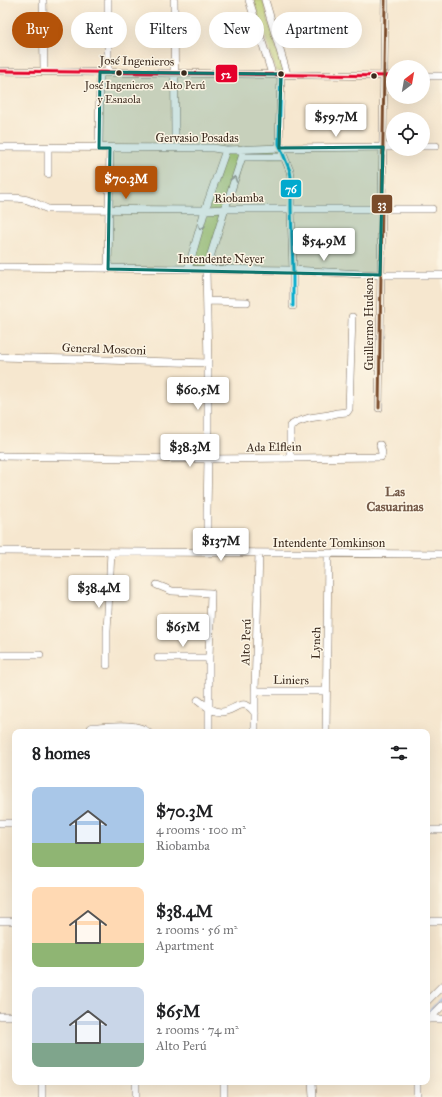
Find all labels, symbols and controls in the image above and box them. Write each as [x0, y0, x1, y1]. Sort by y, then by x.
chip: Buy [12, 12, 63, 48]
chip: Rent [71, 12, 127, 48]
chip: Filters [135, 12, 201, 48]
chip: New [209, 12, 264, 48]
chip: Apartment [272, 12, 362, 48]
street label: José Ingenieros [98, 53, 174, 70]
north arrow [386, 60, 430, 104]
map controls [386, 60, 430, 156]
line badge: 52 [215, 64, 238, 83]
marker: José Ingenieros y Esnaola [114, 68, 124, 78]
marker: Alto Perú [179, 68, 189, 78]
text: 52 [221, 68, 232, 81]
unlabelled marker [276, 69, 286, 79]
unlabelled marker [369, 71, 379, 81]
place label: José Ingenieros y Esnaola [84, 79, 153, 106]
place label: Alto Perú [162, 79, 206, 92]
pin: $59.7M [303, 104, 369, 138]
text: $59.7M [314, 109, 358, 125]
button: locate [386, 112, 430, 156]
street label: Gervasio Posadas [155, 131, 239, 145]
pin: $70.3M [93, 166, 159, 200]
text: $70.3M [104, 171, 148, 187]
one-way arrow [230, 176, 238, 183]
line badge: 76 [280, 179, 302, 198]
text: 76 [285, 183, 298, 196]
street label: Riobamba [214, 191, 265, 205]
line badge: 33 [371, 194, 393, 214]
text: 33 [378, 198, 386, 212]
one-way arrow [197, 223, 206, 230]
pin: $54.9M [291, 228, 357, 262]
text: $54.9M [302, 233, 346, 249]
street label: Intendente Neyer [178, 252, 265, 266]
street label: Guillermo Hudson [362, 277, 376, 370]
street label: General Mosconi [62, 341, 147, 357]
pin: $60.5M [165, 377, 231, 411]
text: $60.5M [176, 382, 220, 398]
pin: $38.3M [157, 434, 223, 468]
text: $38.3M [169, 439, 211, 455]
street label: Ada Elflein [245, 440, 302, 454]
district label: Las Casuarinas [366, 484, 424, 515]
pin: $137M [193, 528, 249, 562]
text: $137M [202, 533, 240, 549]
street label: Intendente Tomkinson [273, 536, 386, 550]
pin: $38.4M [66, 575, 132, 609]
text: $38.4M [77, 580, 121, 596]
pin: $65M [159, 614, 207, 648]
street label: Alto Perú [238, 618, 254, 667]
text: $65M [166, 619, 200, 635]
street label: Lynch [309, 626, 323, 659]
street label: Liniers [273, 673, 309, 687]
icon: filters [388, 742, 410, 764]
text: 8 homes [32, 743, 90, 764]
text: $70.3M [156, 801, 213, 822]
icon: home [64, 803, 112, 851]
text: 4 rooms · 100 m² [156, 822, 246, 838]
text: Riobamba [156, 838, 210, 854]
text: $38.4M [156, 901, 213, 922]
icon: home [64, 903, 112, 951]
text: 2 rooms · 56 m² [156, 922, 238, 938]
text: Apartment [156, 938, 214, 954]
text: $65M [156, 1001, 200, 1022]
icon: home [64, 1003, 112, 1051]
text: 2 rooms · 74 m² [156, 1022, 239, 1038]
text: Alto Perú [156, 1038, 207, 1054]

